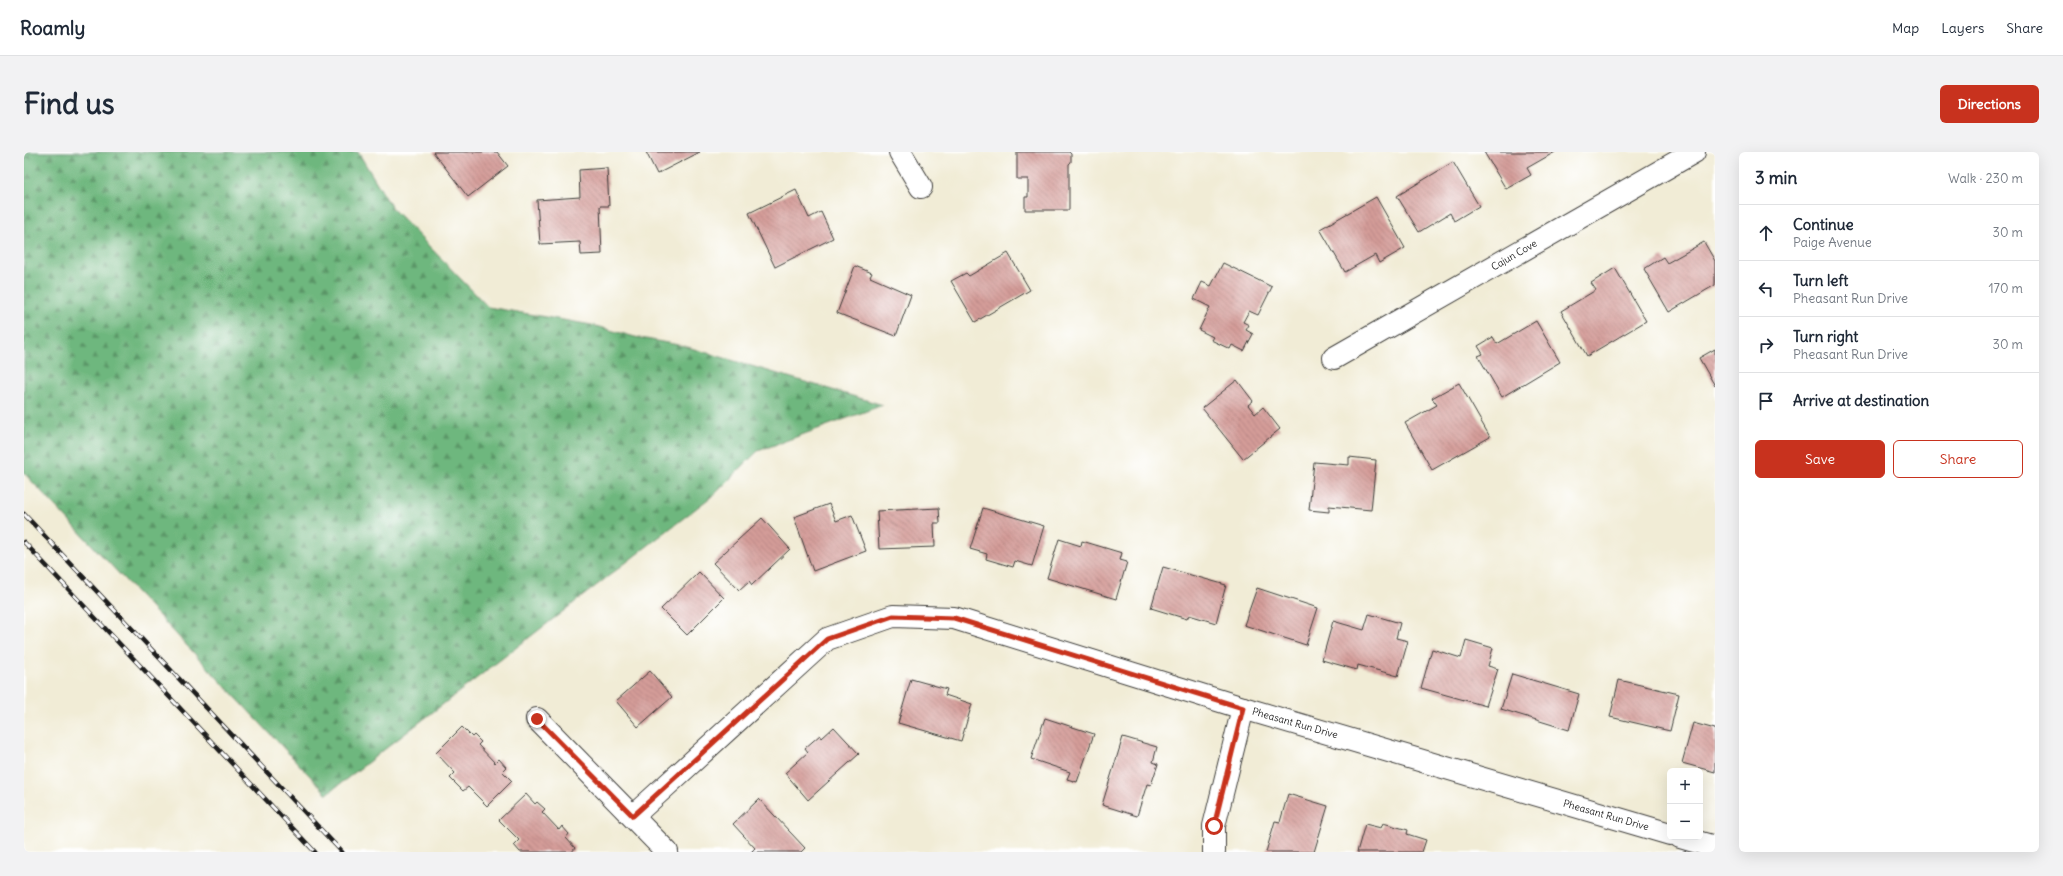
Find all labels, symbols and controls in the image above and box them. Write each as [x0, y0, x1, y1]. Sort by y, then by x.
text: Roamly [20, 16, 85, 40]
text: Map [1892, 19, 1919, 37]
text: Layers [1941, 19, 1984, 37]
text: Share [2006, 19, 2043, 37]
button: Directions [1940, 85, 2039, 123]
text: Find us [24, 86, 115, 122]
text: 3 min [1755, 167, 1797, 189]
text: Walk · 230 m [1948, 170, 2023, 187]
text: Continue [1793, 215, 1854, 234]
icon: ahead [1755, 222, 1777, 244]
text: 30 m [1993, 224, 2023, 241]
text: Paige Avenue [1793, 234, 1872, 251]
street label: Cajun Cove [1489, 237, 1539, 273]
text: Turn left [1793, 271, 1848, 290]
icon: left [1755, 278, 1777, 300]
text: 170 m [1988, 280, 2023, 297]
text: Pheasant Run Drive [1793, 290, 1908, 307]
text: Turn right [1793, 327, 1858, 346]
icon: right [1755, 334, 1777, 356]
text: 30 m [1993, 336, 2023, 353]
text: Pheasant Run Drive [1793, 346, 1908, 363]
icon: arrive [1755, 390, 1777, 412]
text: Arrive at destination [1793, 391, 1929, 410]
button: Save [1755, 440, 1885, 478]
button: Share [1893, 440, 2023, 478]
street label: Pheasant Run Drive [1251, 705, 1339, 741]
route end [528, 710, 546, 728]
map controls [1667, 768, 1703, 840]
button: + [1667, 768, 1703, 804]
street label: Pheasant Run Drive [1562, 797, 1650, 833]
button: − [1667, 804, 1703, 840]
route start [1205, 817, 1223, 835]

